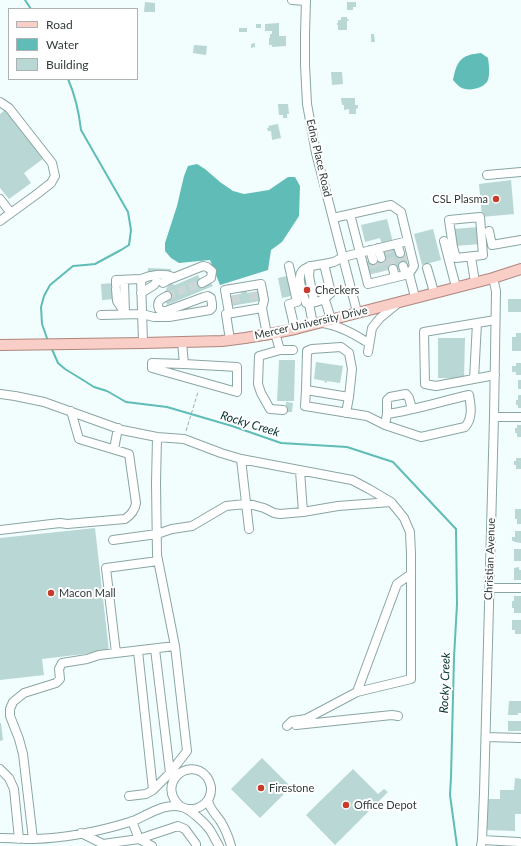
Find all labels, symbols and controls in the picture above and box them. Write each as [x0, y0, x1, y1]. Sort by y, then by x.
legend [8, 8, 138, 80]
text: Road [46, 17, 73, 32]
text: Water [46, 37, 79, 52]
text: Building [46, 57, 89, 72]
street label: Edna Place Road [304, 118, 334, 198]
place label: CSL Plasma [432, 192, 488, 206]
marker: CSL Plasma [491, 194, 501, 204]
place label: Checkers [315, 283, 359, 297]
marker: Checkers [302, 285, 312, 295]
street label: Mercer University Drive [253, 304, 369, 342]
water label: Rocky Creek [219, 408, 281, 440]
street label: Christian Avenue [482, 518, 498, 600]
place label: Macon Mall [59, 586, 116, 600]
marker: Macon Mall [46, 588, 56, 598]
water label: Rocky Creek [437, 652, 453, 714]
place label: Firestone [269, 781, 314, 795]
marker: Firestone [256, 783, 266, 793]
place label: Office Depot [354, 798, 417, 812]
marker: Office Depot [341, 800, 351, 810]

